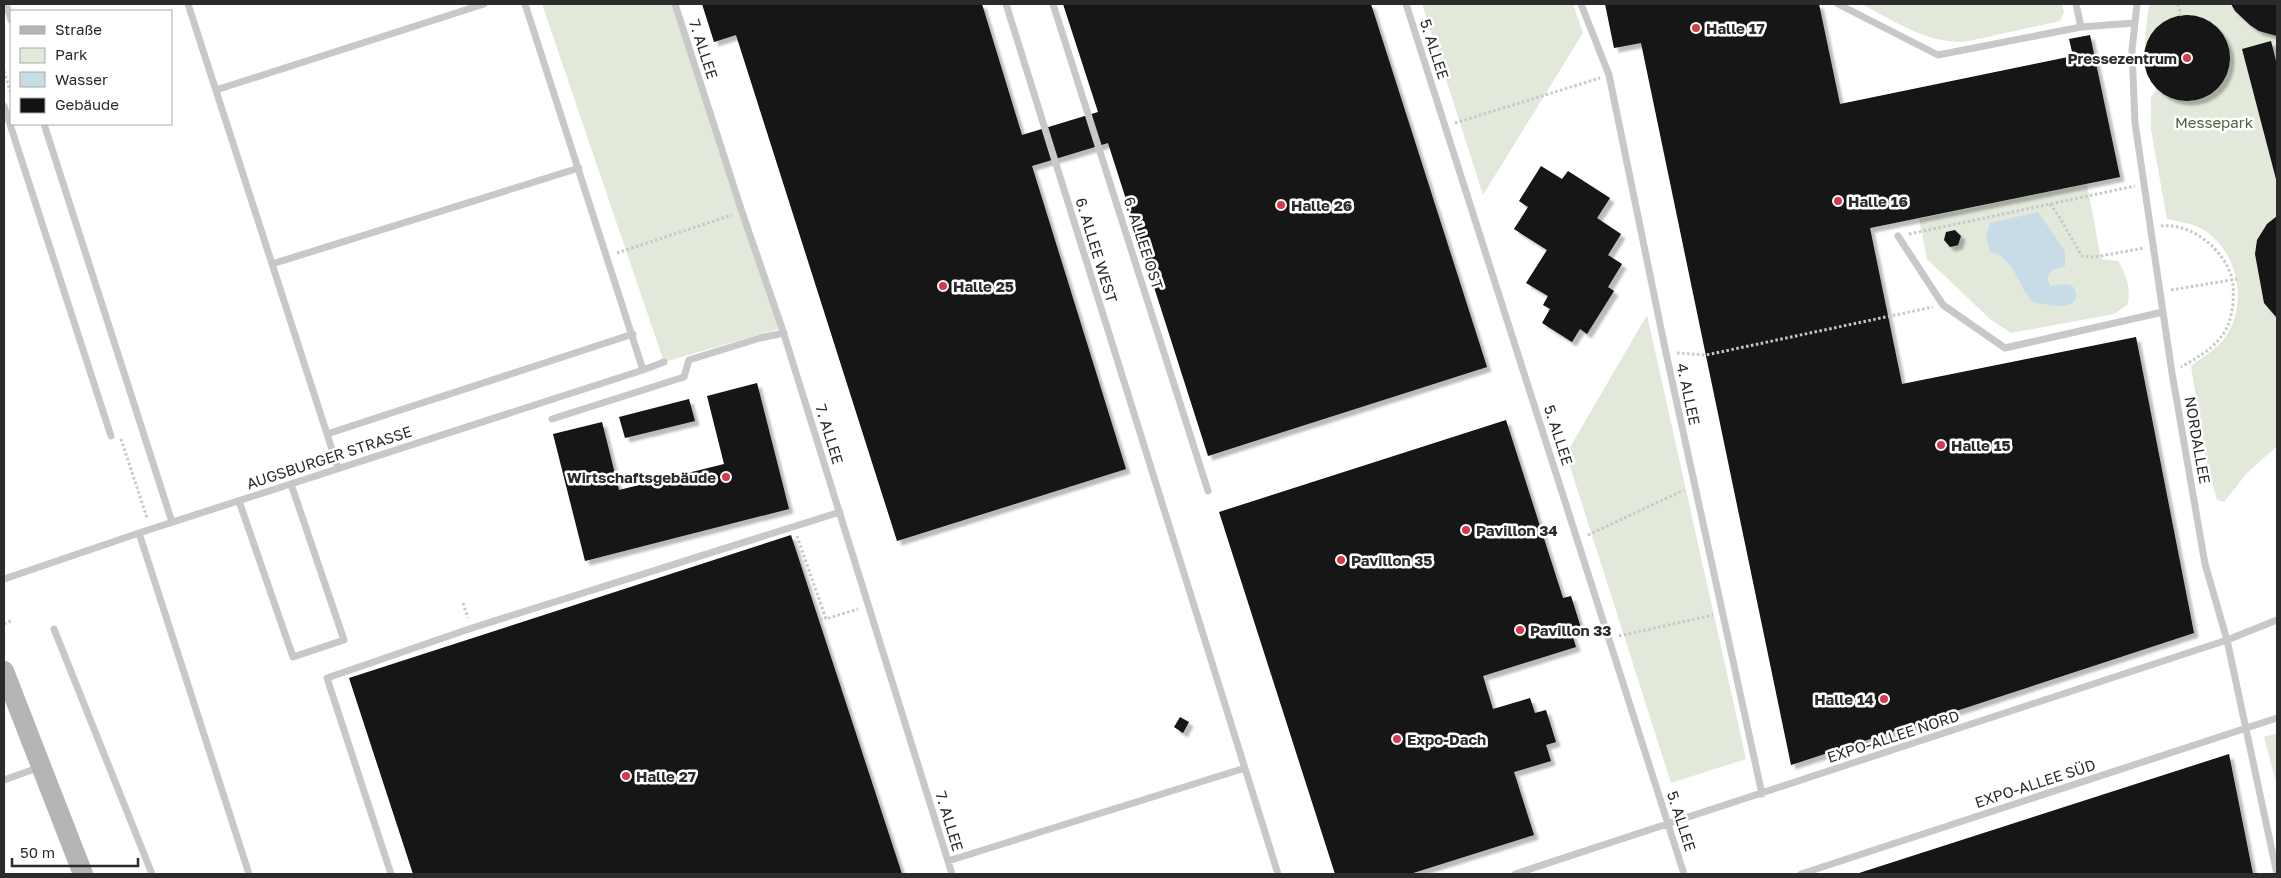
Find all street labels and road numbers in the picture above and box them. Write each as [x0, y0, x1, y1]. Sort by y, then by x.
street label: 7. ALLEE [686, 17, 722, 81]
street label: 5. ALLEE [1417, 17, 1453, 81]
street label: 6. ALLEE OST [1121, 194, 1167, 292]
street label: 6. ALLEE WEST [1072, 195, 1122, 305]
street label: 4. ALLEE [1674, 361, 1704, 427]
street label: NORDALLEE [2181, 395, 2215, 485]
street label: 7. ALLEE [812, 402, 848, 466]
street label: 5. ALLEE [1541, 403, 1577, 467]
street label: AUGSBURGER STRASSE [244, 422, 414, 492]
street label: EXPO-ALLEE NORD [1825, 706, 1961, 766]
street label: EXPO-ALLEE SÜD [1972, 755, 2098, 811]
street label: 7. ALLEE [932, 789, 968, 853]
street label: 5. ALLEE [1664, 789, 1700, 853]

